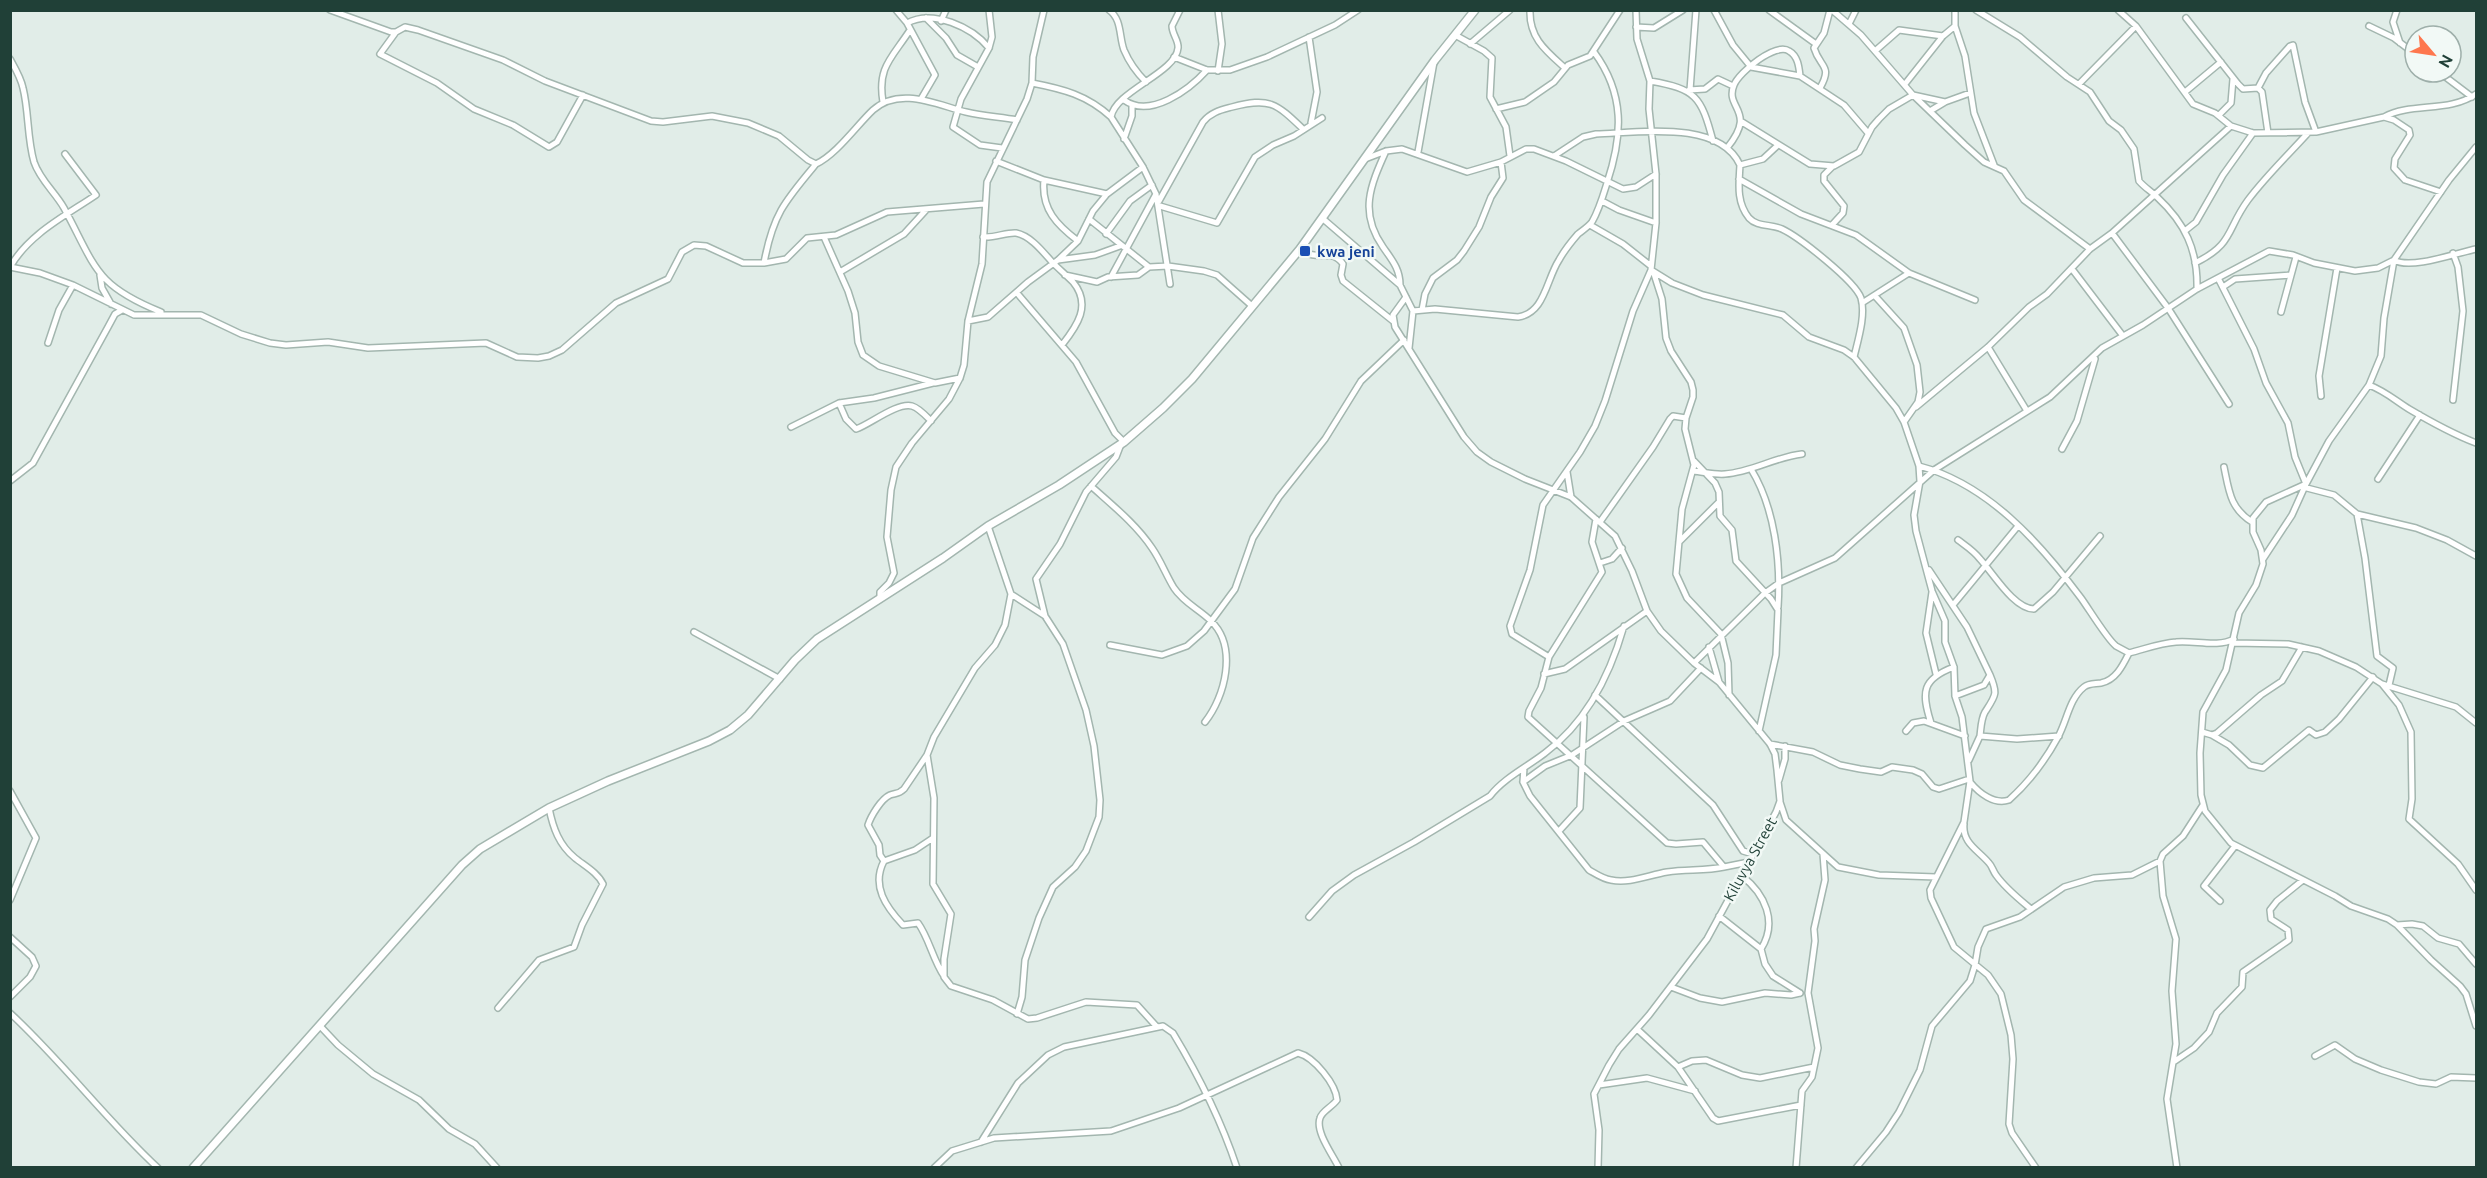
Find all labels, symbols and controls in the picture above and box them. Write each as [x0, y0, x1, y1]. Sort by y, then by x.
north arrow [2403, 24, 2463, 84]
text: N [2435, 52, 2457, 71]
place label: kwa jeni [1317, 243, 1375, 260]
marker: kwa jeni [1298, 244, 1312, 258]
street label: Kiluvya Street [1720, 814, 1780, 904]

